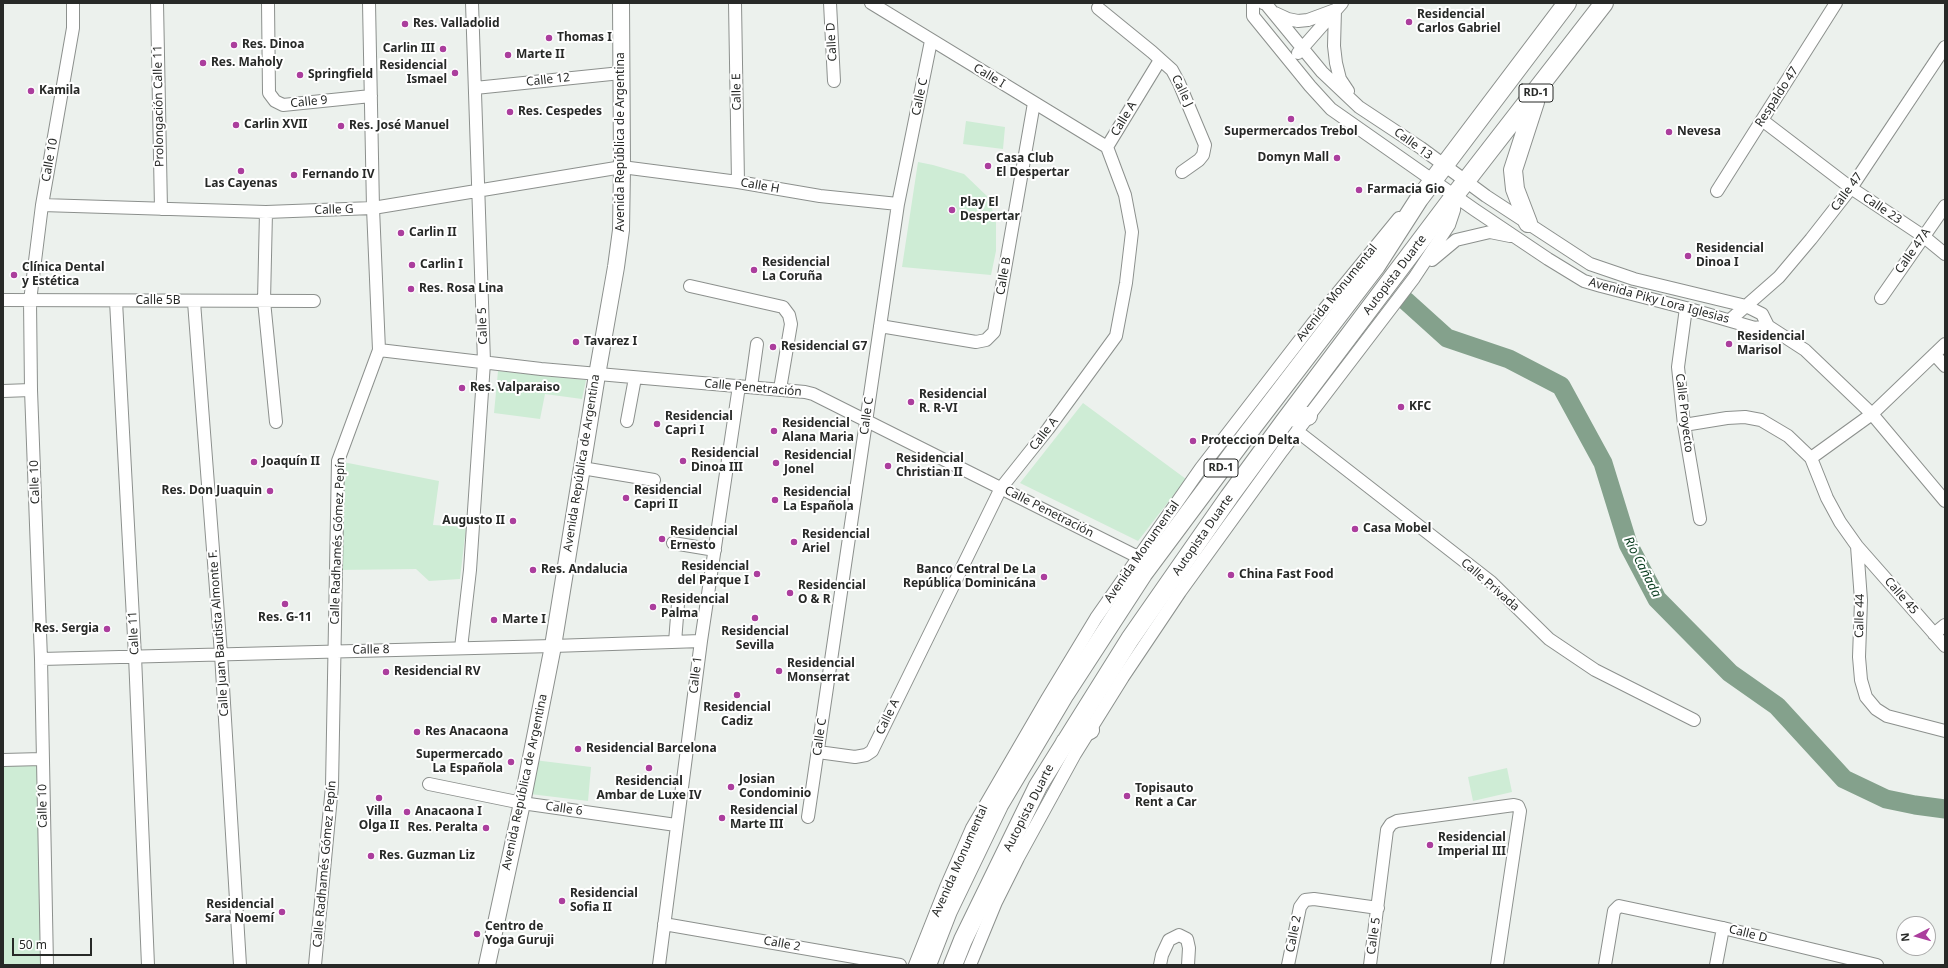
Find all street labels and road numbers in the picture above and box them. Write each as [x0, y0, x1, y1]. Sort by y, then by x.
street label: Calle D [824, 22, 840, 62]
street label: Prolongación Calle 11 [151, 45, 167, 167]
street label: Avenida República de Argentina [614, 52, 628, 232]
street label: Calle I [971, 61, 1007, 91]
street label: Respaldo 47 [1752, 64, 1802, 130]
street label: Calle 12 [525, 71, 571, 89]
street label: Calle E [729, 73, 745, 111]
street label: Calle J [1168, 73, 1196, 109]
street label: Calle C [909, 77, 931, 117]
road number: RD-1 [1519, 84, 1553, 102]
street label: Calle 9 [290, 93, 328, 111]
street label: Calle A [1108, 99, 1140, 139]
street label: Calle 13 [1391, 125, 1435, 163]
street label: Calle 10 [39, 137, 61, 183]
street label: Calle 47 [1828, 170, 1866, 214]
street label: Calle H [739, 175, 781, 197]
street label: Calle 23 [1860, 191, 1904, 227]
street label: Calle G [314, 202, 354, 218]
street label: Calle 47A [1892, 226, 1934, 276]
street label: Autopista Duarte [1360, 232, 1430, 318]
street label: Avenida Monumental [1293, 242, 1381, 344]
street label: Calle B [994, 256, 1014, 296]
street label: Avenida Piky Lora Iglesias [1587, 275, 1731, 327]
street label: Calle 5B [135, 294, 181, 308]
street label: Calle 5 [475, 307, 491, 345]
street label: Avenida República de Argentina [561, 373, 603, 553]
street label: Calle Proyecto [1672, 373, 1696, 453]
street label: Calle Penetración [704, 377, 802, 399]
street label: Calle C [857, 396, 877, 436]
street label: Calle A [1027, 415, 1061, 453]
street label: Calle Radhamés Gómez Pepín [328, 457, 348, 625]
road number: RD-1 [1204, 459, 1238, 477]
street label: Calle 10 [27, 460, 43, 504]
street label: Calle Penetración [1002, 483, 1096, 541]
street label: Autopista Duarte [1170, 492, 1236, 578]
street label: Avenida Monumental [1101, 498, 1183, 606]
street label: Calle Juan Bautista Almonte F. [206, 549, 232, 717]
street label: Calle Privada [1458, 556, 1522, 614]
street label: Calle 45 [1881, 575, 1921, 617]
street label: Calle 44 [1852, 594, 1868, 638]
street label: Calle 11 [126, 611, 142, 655]
street label: Calle 8 [352, 642, 390, 658]
street label: Calle 1 [687, 656, 705, 694]
street label: Avenida República de Argentina [499, 693, 551, 871]
street label: Calle A [873, 697, 903, 737]
street label: Calle C [810, 717, 830, 757]
street label: Autopista Duarte [1001, 762, 1057, 854]
street label: Calle Radhamés Gómez Pepín [311, 780, 339, 948]
street label: Calle 10 [35, 784, 51, 828]
street label: Calle 6 [545, 799, 583, 819]
street label: Avenida Monumental [929, 803, 991, 919]
street label: Calle 2 [1283, 914, 1305, 954]
street label: Calle 5 [1364, 917, 1384, 955]
street label: Calle D [1727, 922, 1769, 946]
street label: Calle 2 [762, 934, 802, 954]

